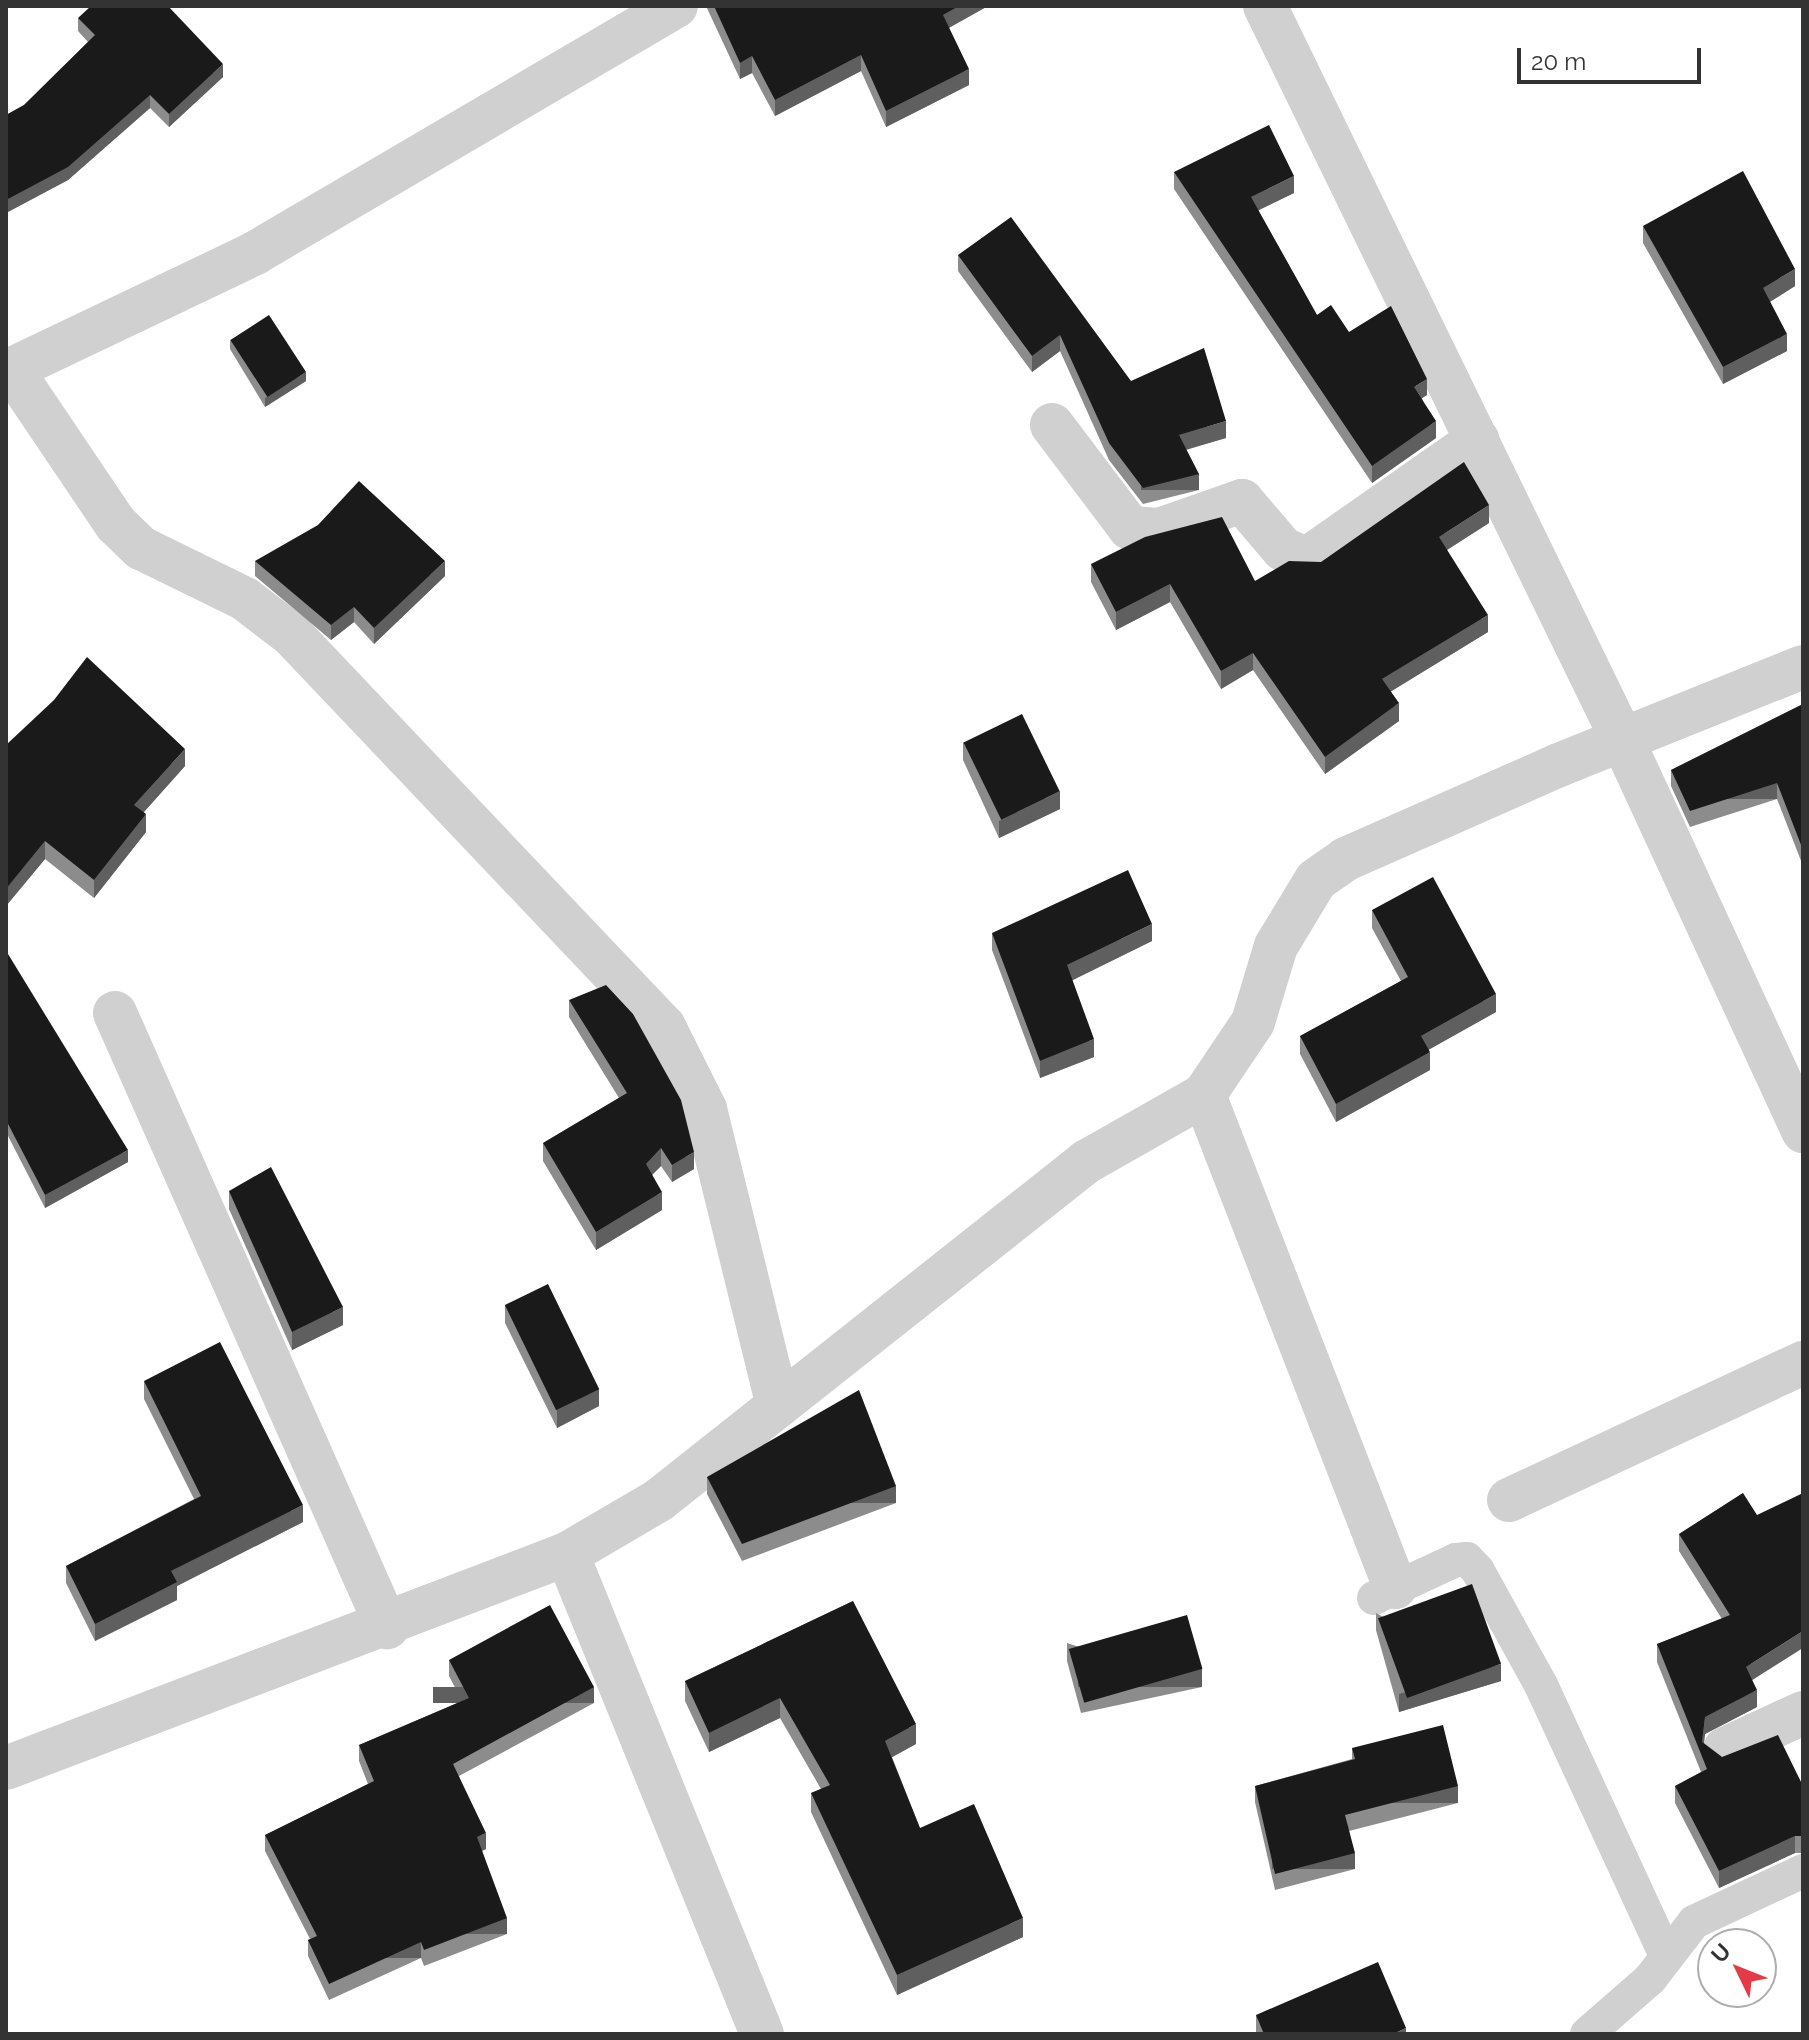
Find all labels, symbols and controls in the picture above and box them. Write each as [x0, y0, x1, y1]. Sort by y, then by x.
scale bar [1521, 32, 1705, 82]
text: 20 m [1531, 47, 1586, 76]
north arrow [1697, 1928, 1777, 2008]
text: U [1706, 1938, 1736, 1968]

